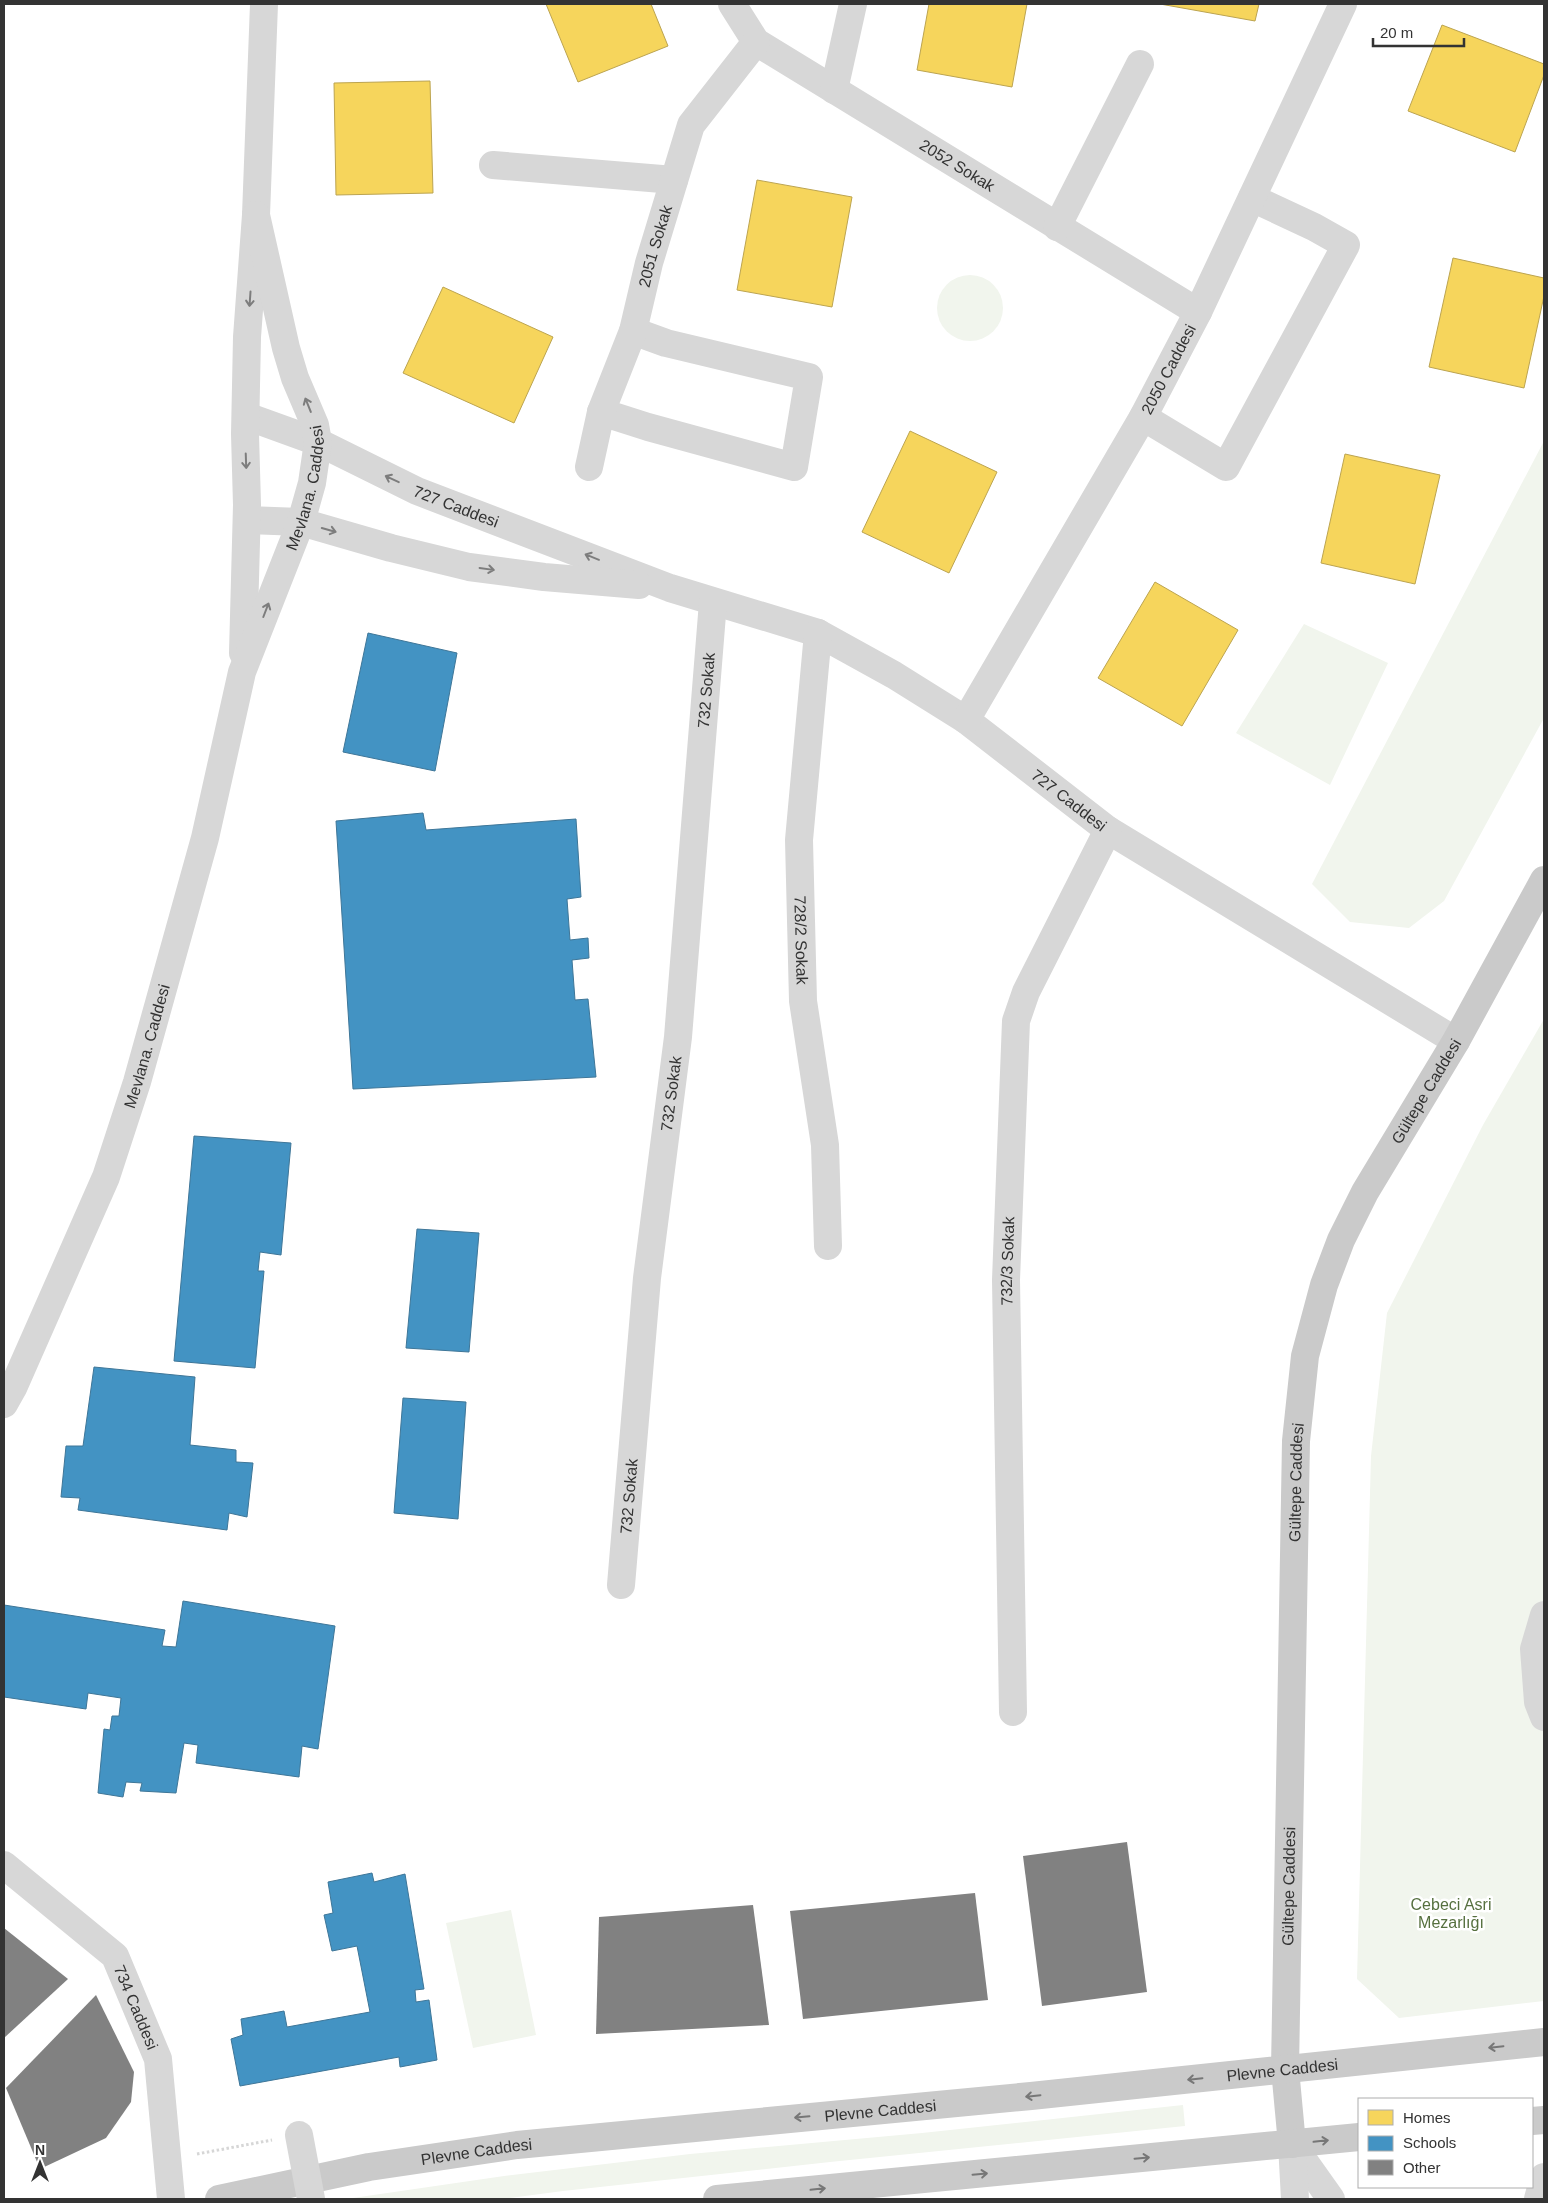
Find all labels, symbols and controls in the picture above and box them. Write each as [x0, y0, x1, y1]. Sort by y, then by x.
scale bar [1373, 15, 1464, 47]
text: 20 m [1380, 24, 1413, 41]
street label: 2052 Sokak [917, 136, 999, 195]
street label: 2051 Sokak [636, 202, 675, 289]
one-way arrow [245, 291, 255, 307]
street label: 2050 Caddesi [1138, 322, 1199, 417]
one-way arrow [302, 398, 312, 413]
street label: Mevlana. Caddesi [283, 424, 328, 553]
one-way arrow [241, 453, 251, 469]
one-way arrow [385, 473, 400, 483]
street label: 727 Caddesi [411, 482, 501, 531]
one-way arrow [321, 526, 337, 536]
one-way arrow [585, 551, 600, 560]
one-way arrow [479, 565, 495, 575]
one-way arrow [262, 603, 272, 618]
street label: 732 Sokak [695, 651, 718, 729]
street label: 727 Caddesi [1028, 766, 1110, 835]
street label: 728/2 Sokak [791, 895, 811, 986]
street label: Mevlana. Caddesi [121, 982, 173, 1110]
street label: Gültepe Caddesi [1388, 1036, 1464, 1147]
street label: 732 Sokak [658, 1054, 685, 1132]
street label: 732/3 Sokak [998, 1215, 1017, 1306]
street label: Gültepe Caddesi [1286, 1422, 1307, 1542]
street label: 732 Sokak [617, 1457, 641, 1535]
street label: Gültepe Caddesi [1279, 1827, 1298, 1946]
park label: Cebeci Asri Mezarlığı [1411, 1896, 1491, 1931]
street label: 734 Caddesi [111, 1963, 161, 2052]
one-way arrow [1488, 2042, 1504, 2052]
street label: Plevne Caddesi [1226, 2056, 1339, 2084]
one-way arrow [1187, 2074, 1203, 2084]
one-way arrow [1026, 2091, 1042, 2101]
street label: Plevne Caddesi [824, 2097, 937, 2125]
legend [1358, 2098, 1533, 2188]
text: Homes [1403, 2109, 1451, 2126]
one-way arrow [794, 2112, 810, 2122]
text: Schools [1403, 2134, 1456, 2151]
street label: Plevne Caddesi [420, 2136, 533, 2168]
one-way arrow [1313, 2136, 1329, 2146]
north arrow [15, 2138, 65, 2188]
text: N [35, 2142, 45, 2158]
one-way arrow [1133, 2154, 1149, 2163]
text: Other [1403, 2159, 1441, 2176]
one-way arrow [972, 2169, 988, 2179]
one-way arrow [810, 2184, 826, 2194]

